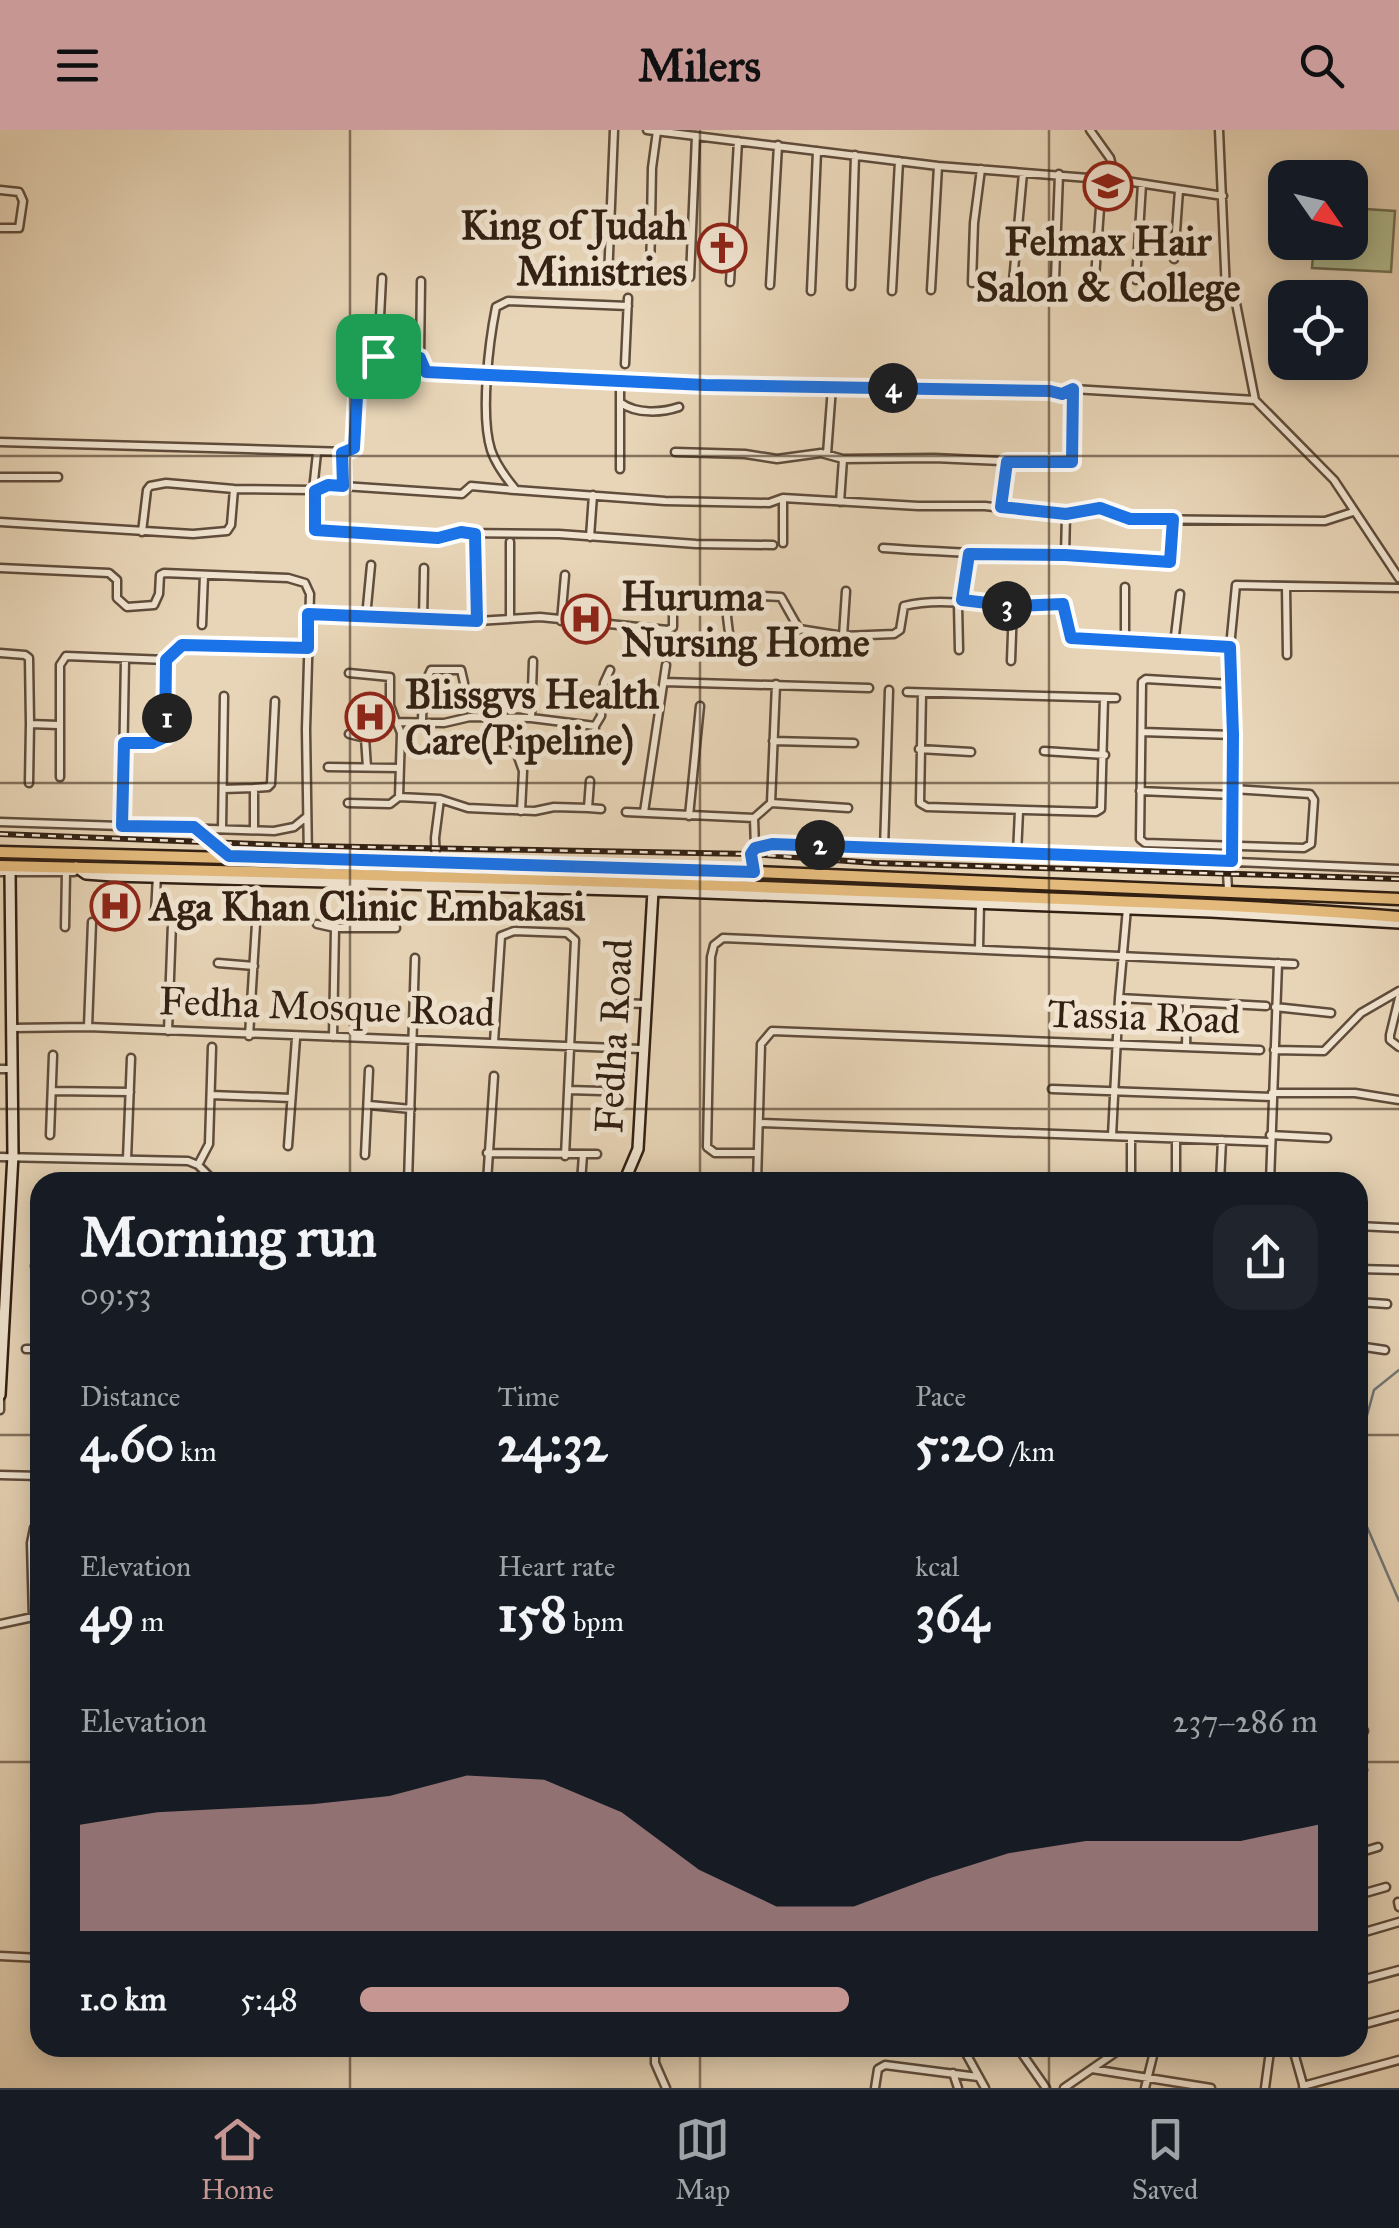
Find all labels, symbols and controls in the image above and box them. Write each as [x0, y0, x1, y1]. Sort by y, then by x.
icon: menu [50, 38, 105, 93]
text: Milers [638, 38, 761, 93]
icon: search [1294, 38, 1349, 93]
school or university icon: Felmax Hair Salon & College [1082, 160, 1134, 212]
north arrow [1268, 160, 1368, 260]
map controls [1268, 160, 1368, 380]
place label: King of Judah Ministries [460, 201, 688, 296]
place label: Felmax Hair Salon & College [976, 217, 1241, 312]
church icon: King of Judah Ministries [696, 222, 748, 274]
button: locate [1268, 280, 1368, 380]
pin [336, 314, 421, 399]
icon: arrive [351, 329, 406, 384]
pin: 4 [868, 363, 918, 413]
text: 4 [885, 370, 901, 405]
place label: Huruma Nursing Home [621, 572, 870, 667]
pin: 3 [982, 581, 1032, 631]
text: 3 [1001, 588, 1013, 623]
hospital icon: Huruma Nursing Home [560, 593, 612, 645]
place label: Blissgvs Health Care(Pipeline) [405, 670, 660, 766]
hospital icon: Blissgvs Health Care(Pipeline) [344, 691, 396, 743]
pin: 1 [142, 693, 192, 743]
text: 1 [161, 700, 173, 735]
pin: 2 [795, 820, 845, 870]
text: 2 [813, 827, 827, 862]
hospital icon: Aga Khan Clinic Embakasi [89, 880, 141, 932]
place label: Aga Khan Clinic Embakasi [147, 882, 586, 931]
street label: Fedha Road [584, 937, 643, 1135]
street label: Fedha Mosque Road [158, 976, 496, 1037]
street label: Tassia Road [1047, 989, 1241, 1044]
text: Morning run [80, 1204, 377, 1271]
button: share [1213, 1205, 1318, 1310]
text: 09:53 [80, 1275, 152, 1314]
text: Distance [80, 1379, 180, 1414]
text: Time [498, 1379, 560, 1414]
text: Pace [915, 1379, 966, 1414]
text: 4.60 [80, 1414, 174, 1475]
text: 24:32 [498, 1414, 607, 1475]
text: 5:20 [915, 1414, 1005, 1475]
text: km [174, 1434, 217, 1469]
text: /km [1005, 1434, 1055, 1469]
text: Elevation [80, 1549, 191, 1584]
text: Heart rate [498, 1549, 615, 1584]
text: kcal [915, 1549, 959, 1584]
text: 49 [80, 1584, 135, 1645]
text: 158 [498, 1584, 567, 1645]
text: 364 [915, 1584, 989, 1645]
text: m [135, 1604, 164, 1639]
text: bpm [567, 1604, 624, 1639]
text: Elevation [80, 1702, 207, 1741]
text: 237–286 m [1173, 1702, 1318, 1741]
text: 1.0 km [80, 1980, 167, 2019]
text: 5:48 [240, 1980, 298, 2019]
tab: Home [201, 2112, 274, 2207]
tab: Map [675, 2112, 730, 2207]
tab: Saved [1132, 2112, 1198, 2207]

